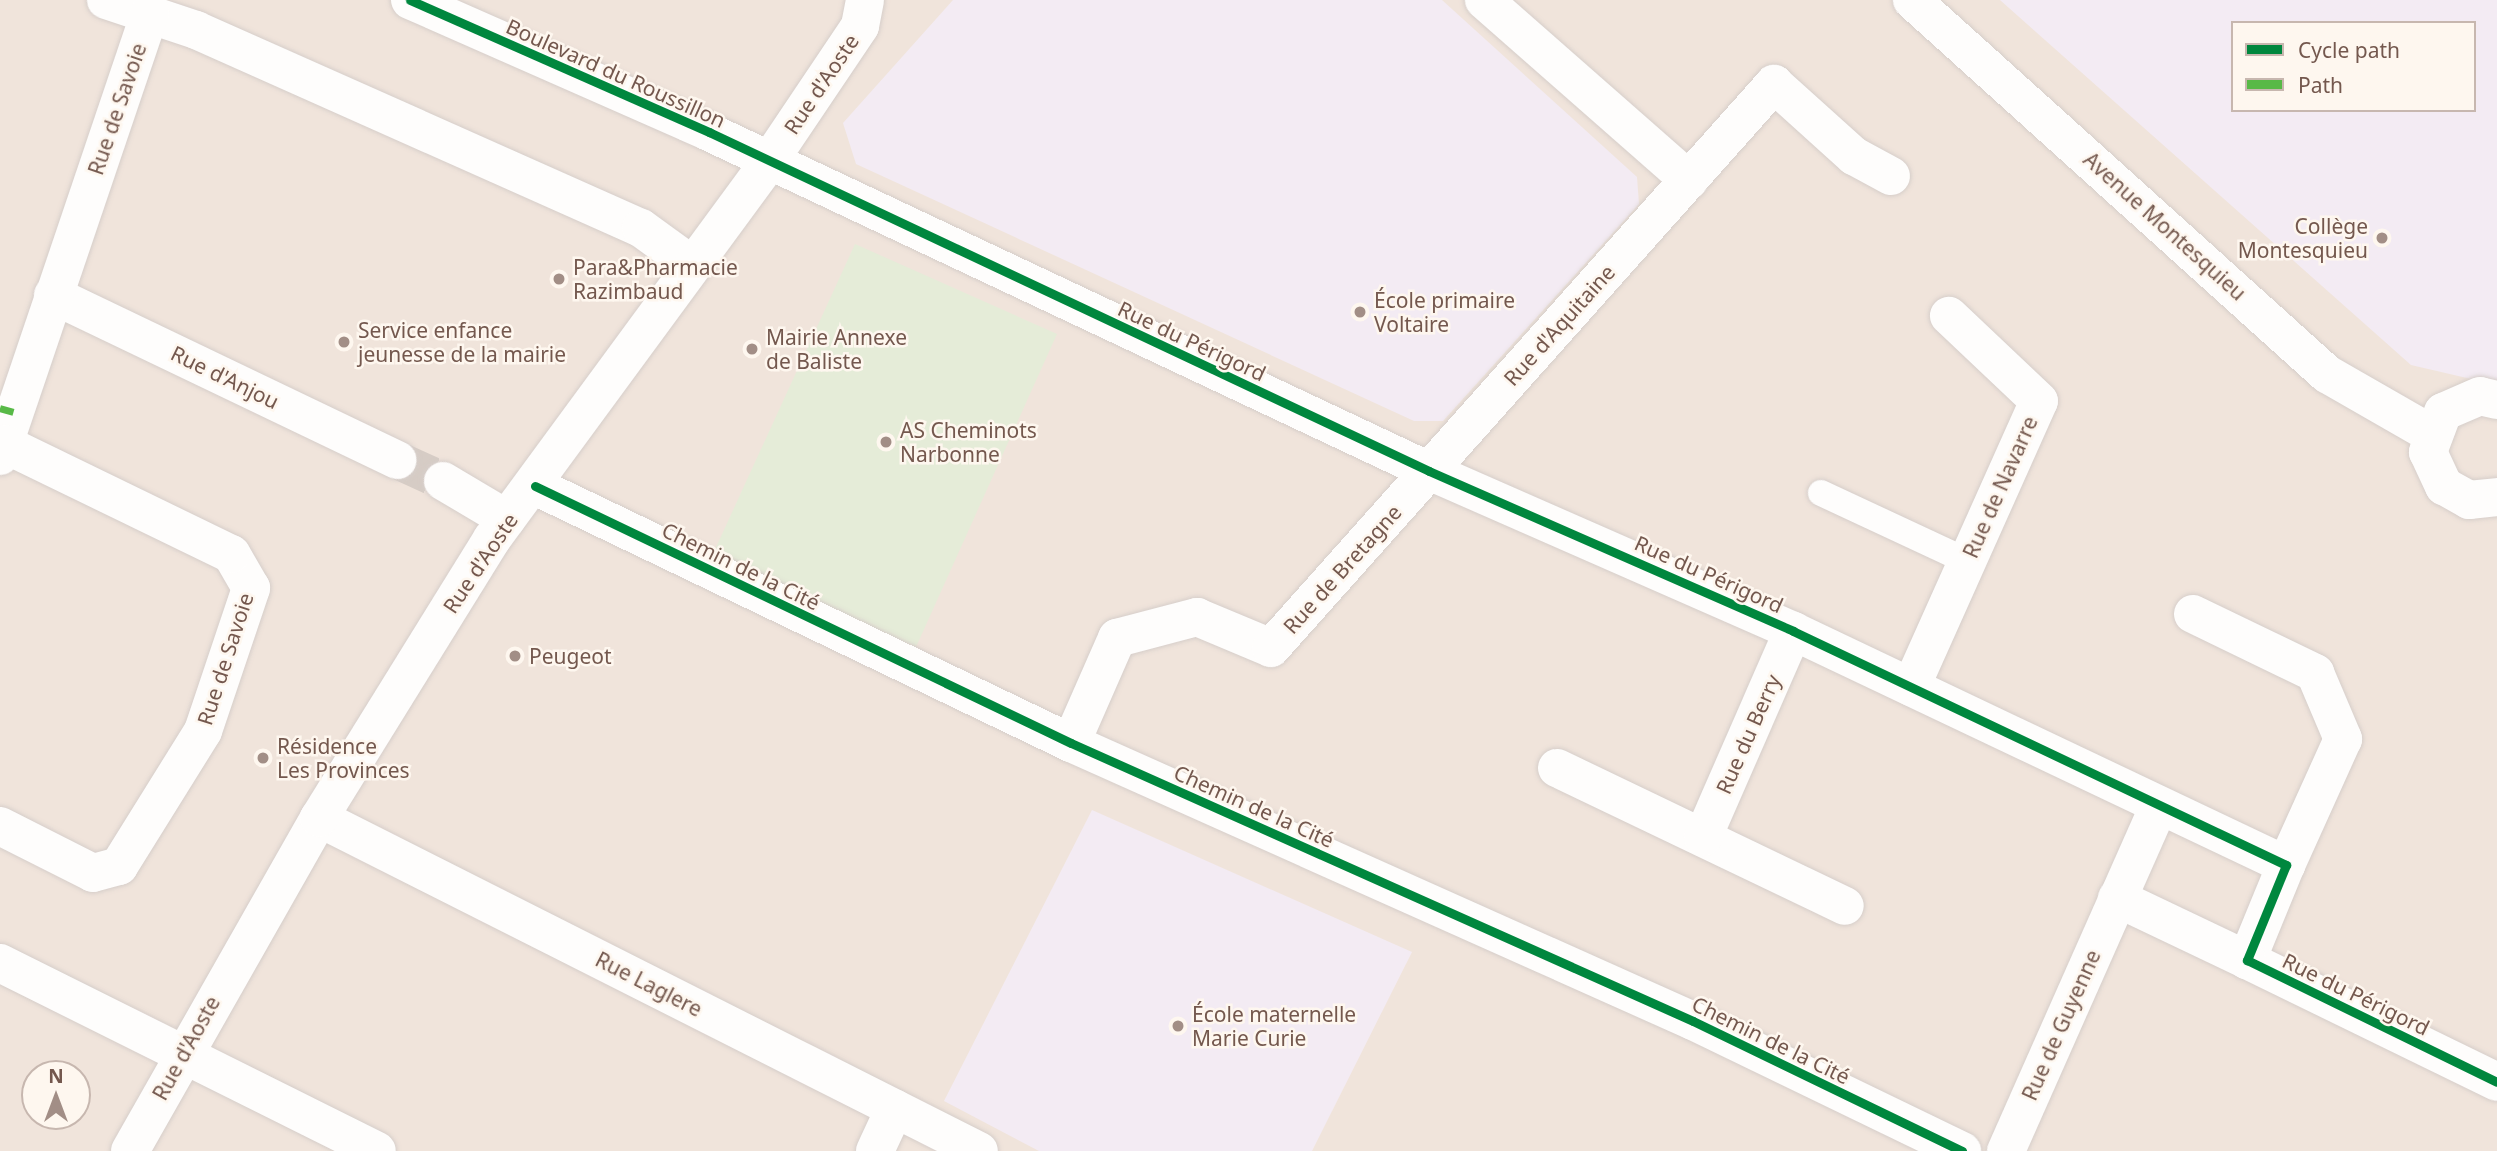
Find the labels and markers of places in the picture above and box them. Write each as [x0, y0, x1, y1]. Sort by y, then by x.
place label: Collège Montesquieu [2238, 213, 2368, 263]
marker: Collège Montesquieu [2374, 230, 2390, 246]
place label: Para&Pharmacie Razimbaud [573, 254, 738, 304]
marker: Para&Pharmacie Razimbaud [551, 271, 567, 287]
place label: École primaire Voltaire [1374, 287, 1515, 337]
marker: École primaire Voltaire [1352, 304, 1368, 320]
place label: Service enfance jeunesse de la mairie [358, 317, 566, 367]
place label: Mairie Annexe de Baliste [766, 324, 907, 374]
marker: Service enfance jeunesse de la mairie [336, 334, 352, 350]
marker: Mairie Annexe de Baliste [744, 341, 760, 357]
place label: AS Cheminots Narbonne [900, 417, 1037, 467]
marker: AS Cheminots Narbonne [878, 434, 894, 450]
place label: Peugeot [529, 643, 612, 669]
marker: Peugeot [507, 648, 523, 664]
place label: Résidence Les Provinces [277, 733, 410, 783]
marker: Résidence Les Provinces [255, 750, 271, 766]
place label: École maternelle Marie Curie [1192, 1001, 1356, 1051]
marker: École maternelle Marie Curie [1170, 1018, 1186, 1034]

